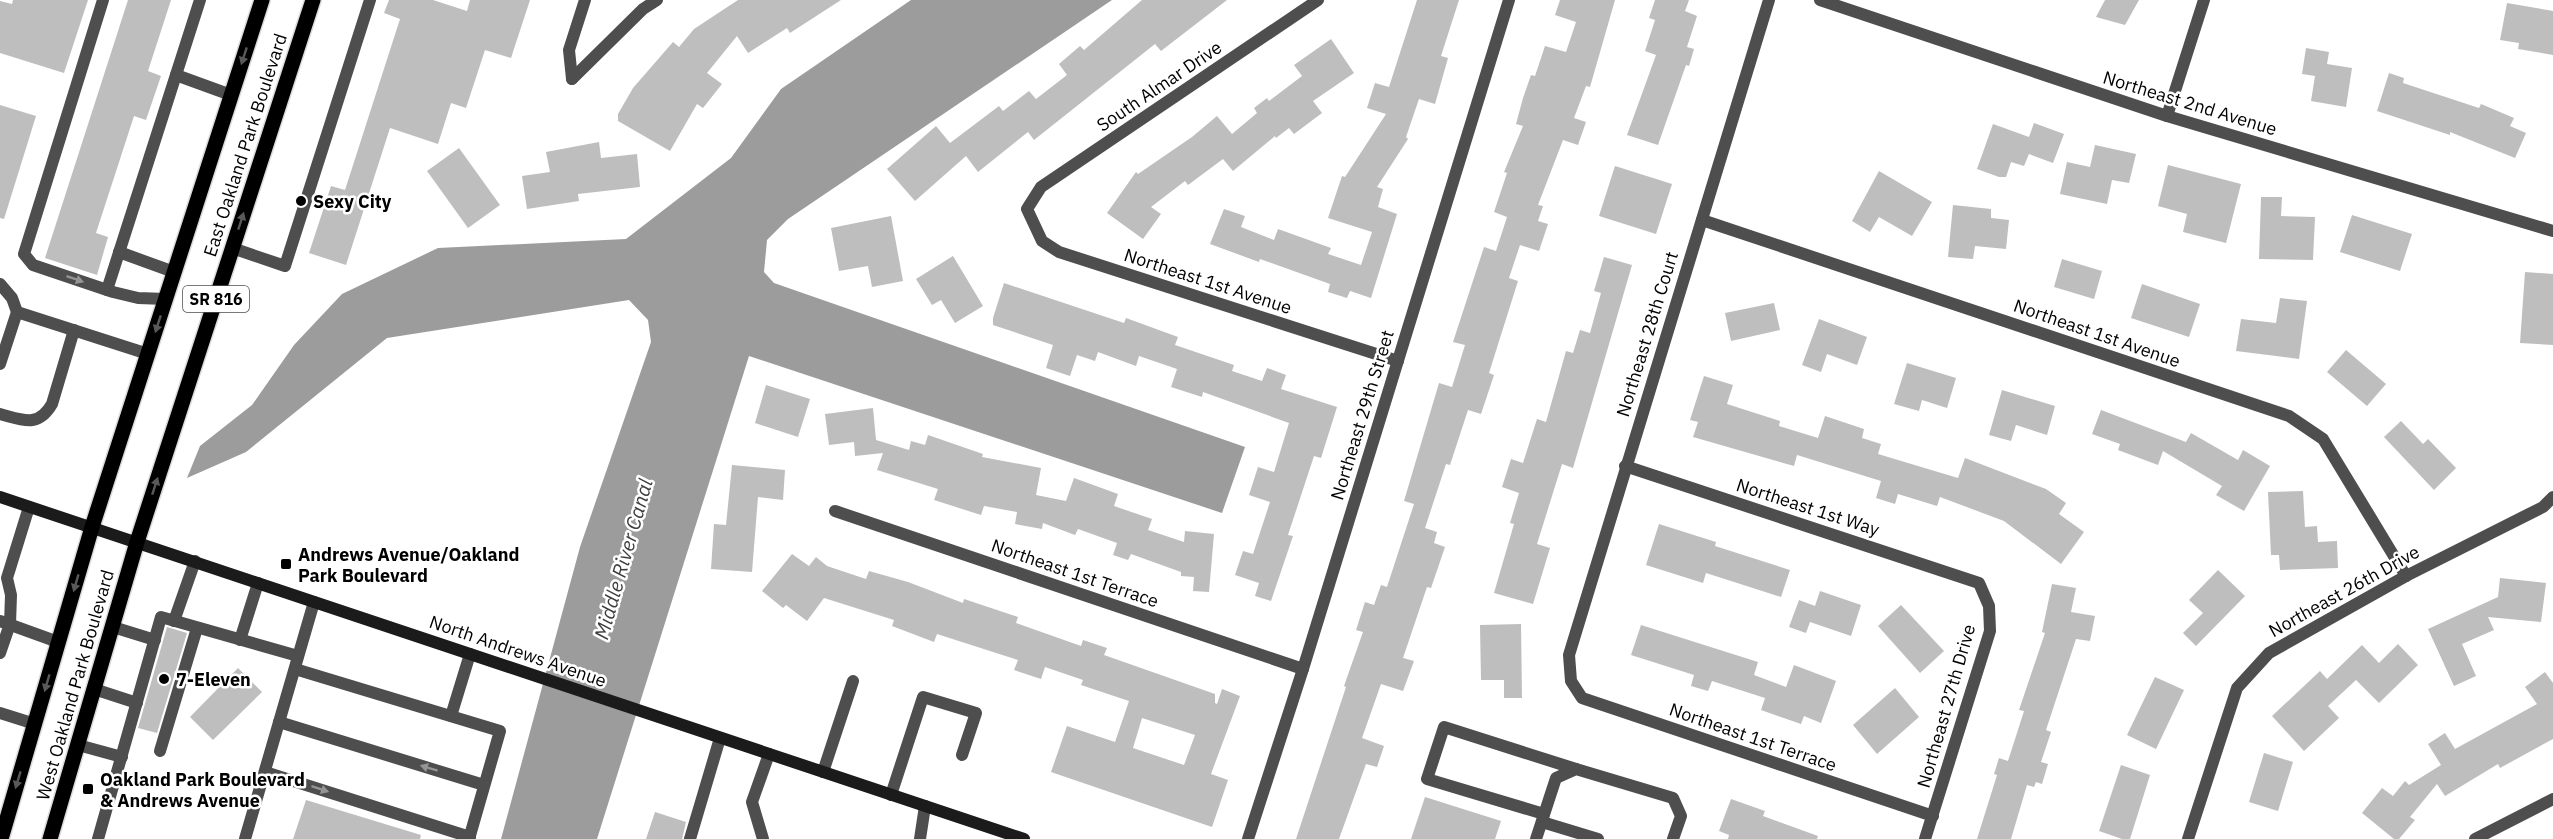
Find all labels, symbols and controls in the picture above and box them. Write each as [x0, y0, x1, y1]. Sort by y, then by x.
street label: East Oakland Park Boulevard [198, 31, 292, 259]
street label: South Almar Drive [1092, 36, 1226, 136]
one-way arrow [239, 47, 248, 65]
street label: Northeast 2nd Avenue [2100, 66, 2280, 140]
place label: Sexy City [313, 190, 392, 213]
marker: Sexy City [294, 194, 308, 208]
one-way arrow [237, 212, 246, 230]
street label: Northeast 1st Avenue [1121, 243, 1295, 319]
street label: Northeast 28th Court [1611, 249, 1683, 419]
one-way arrow [66, 275, 84, 284]
road number: SR 816 [183, 286, 249, 312]
street label: Northeast 1st Avenue [2011, 294, 2184, 372]
one-way arrow [153, 315, 162, 333]
street label: Northeast 29th Street [1325, 327, 1399, 503]
street label: Northeast 1st Way [1734, 473, 1882, 541]
water label: Middle River Canal [587, 475, 659, 642]
one-way arrow [151, 477, 160, 495]
street label: Northeast 1st Terrace [988, 534, 1162, 612]
street label: Northeast 26th Drive [2265, 540, 2424, 642]
place label: Andrews Avenue/Oakland Park Boulevard [298, 543, 519, 587]
marker: Andrews Avenue/Oakland Park Boulevard [279, 557, 293, 571]
street label: West Oakland Park Boulevard [31, 567, 119, 803]
one-way arrow [71, 574, 80, 592]
street label: North Andrews Avenue [426, 610, 610, 692]
street label: Northeast 27th Drive [1912, 622, 1980, 790]
place label: 7-Eleven [176, 668, 251, 691]
marker: 7-Eleven [157, 672, 171, 686]
one-way arrow [42, 674, 51, 692]
street label: Northeast 1st Terrace [1666, 698, 1840, 776]
one-way arrow [419, 763, 437, 772]
place label: Oakland Park Boulevard & Andrews Avenue [100, 768, 305, 812]
one-way arrow [13, 771, 22, 789]
marker: Oakland Park Boulevard & Andrews Avenue [81, 782, 95, 796]
one-way arrow [312, 785, 330, 795]

